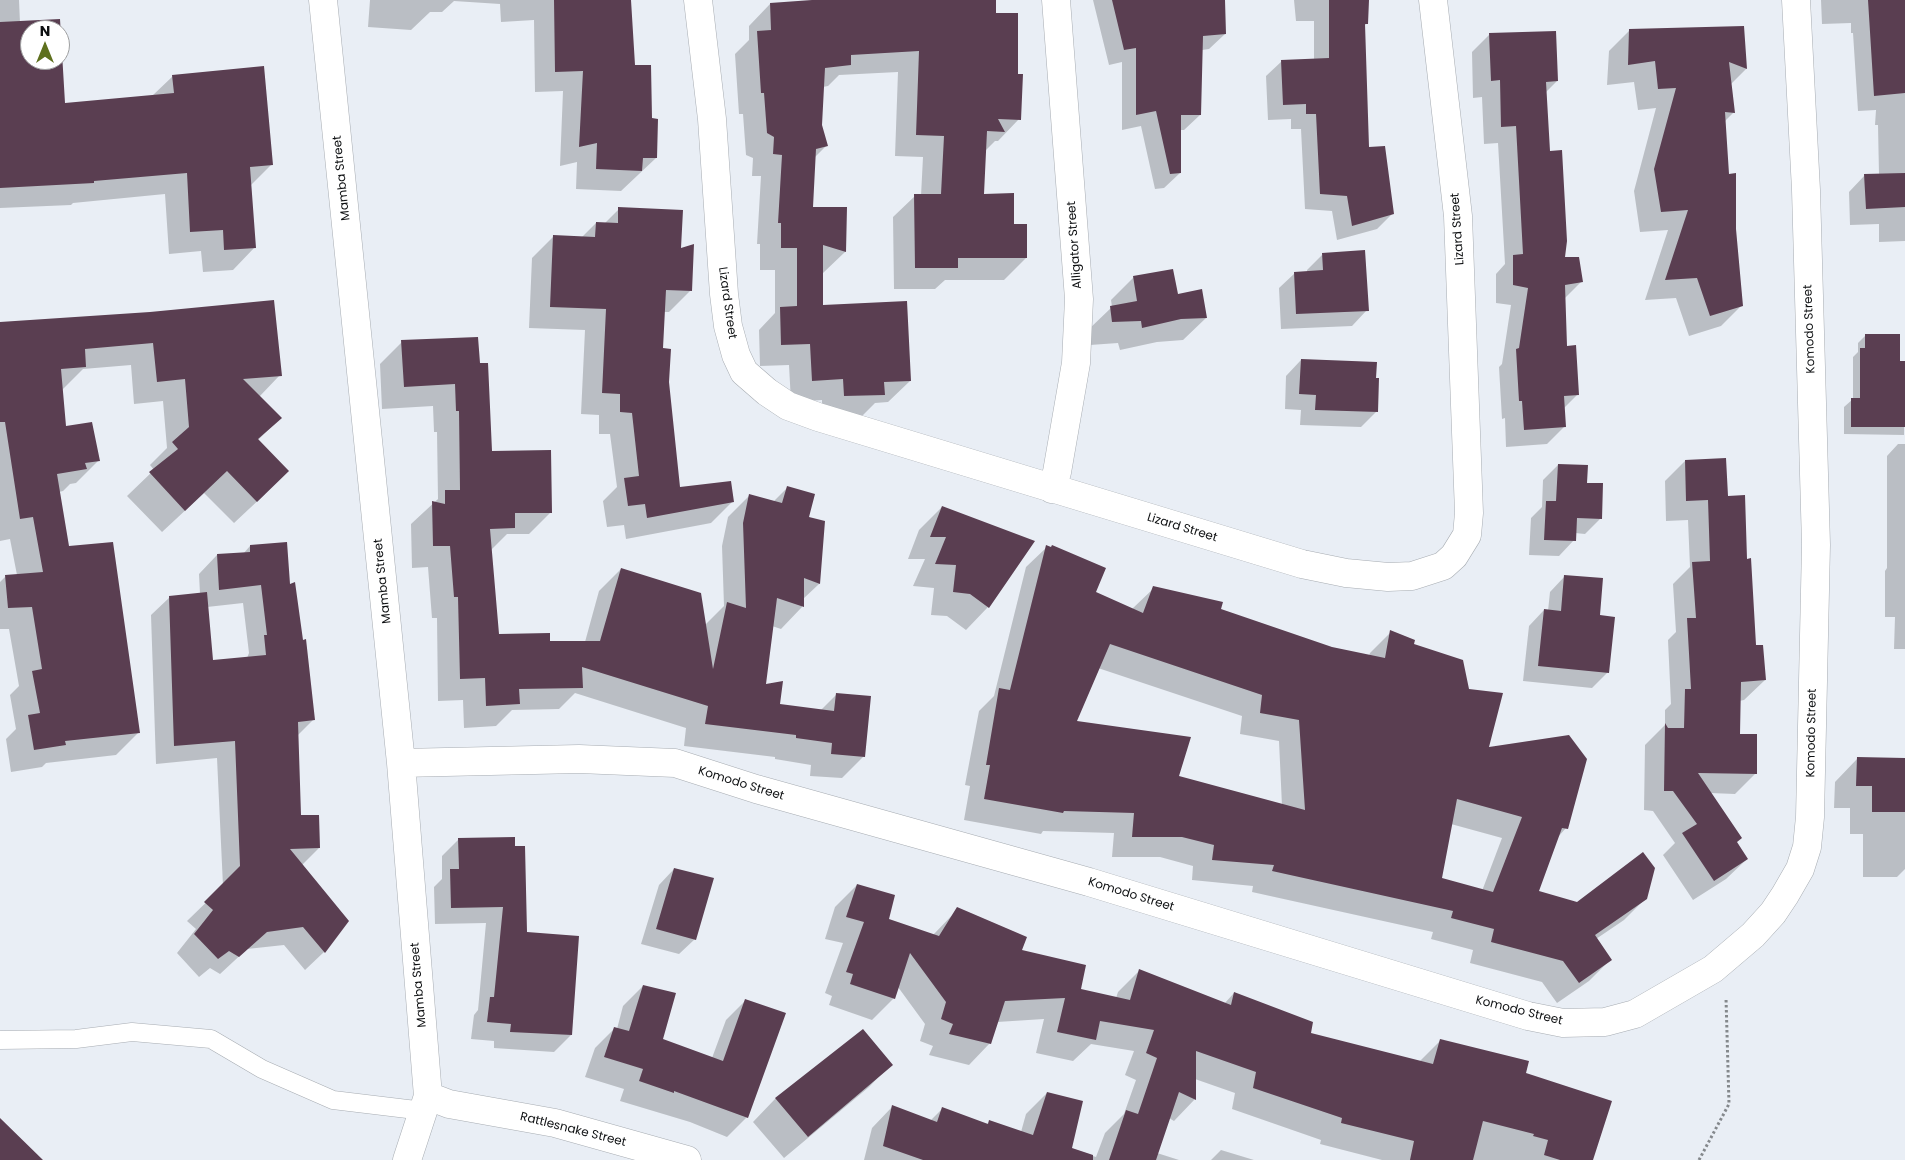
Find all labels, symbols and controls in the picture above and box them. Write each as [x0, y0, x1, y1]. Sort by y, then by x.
north arrow [20, 20, 70, 70]
text: N [40, 21, 50, 41]
street label: Mamba Street [330, 135, 354, 221]
street label: Lizard Street [1448, 192, 1468, 266]
street label: Alligator Street [1065, 201, 1085, 289]
street label: Lizard Street [715, 266, 739, 340]
street label: Komodo Street [1801, 284, 1819, 374]
street label: Lizard Street [1145, 510, 1219, 546]
street label: Mamba Street [371, 538, 395, 624]
street label: Komodo Street [1804, 688, 1820, 778]
street label: Komodo Street [696, 764, 786, 804]
street label: Komodo Street [1086, 875, 1176, 915]
street label: Mamba Street [408, 942, 430, 1028]
street label: Komodo Street [1474, 993, 1564, 1029]
street label: Rattlesnake Street [519, 1110, 627, 1150]

